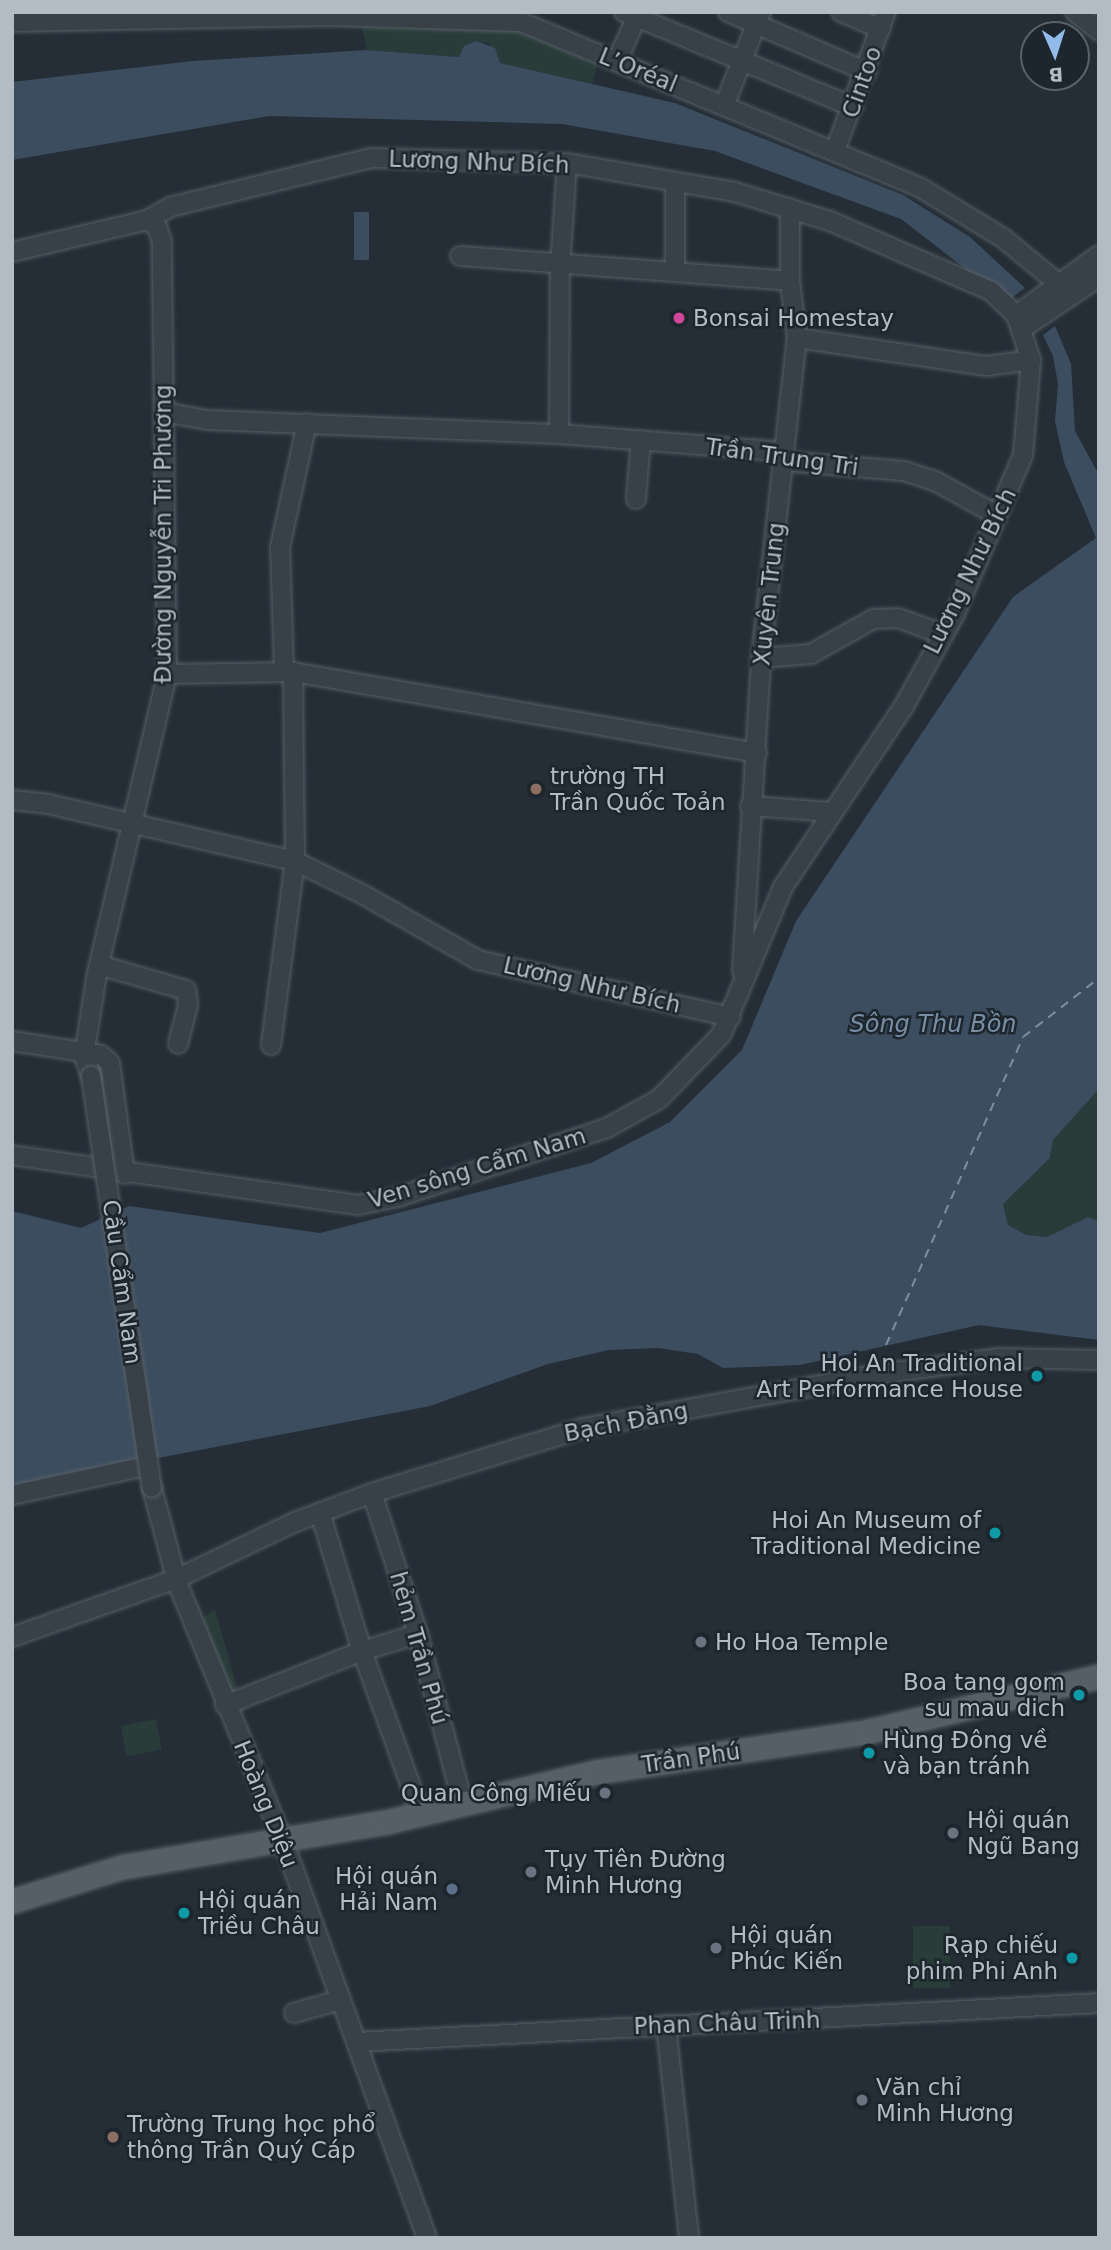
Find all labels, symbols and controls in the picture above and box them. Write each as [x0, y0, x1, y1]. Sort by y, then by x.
north arrow [1020, 21, 1090, 91]
street label: L’Oréal [595, 42, 681, 98]
street label: Cintoo [836, 42, 888, 122]
text: B [1048, 64, 1064, 86]
street label: Lương Như Bích [388, 145, 570, 179]
place label: Bonsai Homestay [693, 304, 894, 332]
marker: Bonsai Homestay [671, 310, 687, 326]
street label: Đường Nguyễn Tri Phương [149, 384, 177, 684]
street label: Trần Trung Tri [704, 433, 860, 481]
street label: Lương Như Bích [918, 484, 1022, 658]
street label: Xuyên Trung [748, 521, 790, 667]
place label: trường TH Trần Quốc Toản [550, 762, 726, 816]
marker: trường TH Trần Quốc Toản [528, 781, 544, 797]
street label: Lương Như Bích [501, 951, 683, 1019]
water label: Sông Thu Bồn [849, 1011, 1017, 1039]
street label: Ven sông Cẩm Nam [365, 1122, 589, 1214]
street label: Cầu Cẩm Nam [97, 1198, 147, 1366]
place label: Hoi An Traditional Art Performance House [756, 1349, 1023, 1403]
marker: Hoi An Traditional Art Performance House [1029, 1368, 1045, 1384]
street label: Bạch Đằng [562, 1396, 690, 1448]
place label: Hoi An Museum of Traditional Medicine [751, 1506, 981, 1560]
marker: Hoi An Museum of Traditional Medicine [987, 1525, 1003, 1541]
street label: hẻm Trần Phú [384, 1568, 454, 1728]
place label: Ho Hoa Temple [715, 1628, 888, 1656]
marker: Ho Hoa Temple [693, 1634, 709, 1650]
place label: Boa tang gom su mau dich [903, 1668, 1065, 1722]
marker: Boa tang gom su mau dich [1071, 1687, 1087, 1703]
place label: Hùng Đông về và bạn tránh [883, 1726, 1048, 1780]
street label: Hoàng Diệu [228, 1736, 304, 1872]
street label: Trần Phú [640, 1737, 742, 1779]
marker: Hùng Đông về và bạn tránh [861, 1745, 877, 1761]
place label: Quan Công Miếu [401, 1779, 591, 1807]
marker: Quan Công Miếu [597, 1785, 613, 1801]
place label: Hội quán Ngũ Bang [967, 1806, 1080, 1860]
marker: Hội quán Ngũ Bang [945, 1825, 961, 1841]
place label: Tụy Tiên Đường Minh Hương [545, 1845, 726, 1899]
place label: Hội quán Hải Nam [335, 1862, 438, 1916]
marker: Tụy Tiên Đường Minh Hương [523, 1864, 539, 1880]
marker: Hội quán Hải Nam [444, 1881, 460, 1897]
place label: Hội quán Triều Châu [198, 1886, 320, 1940]
marker: Hội quán Triều Châu [176, 1905, 192, 1921]
place label: Hội quán Phúc Kiến [730, 1921, 843, 1975]
place label: Rạp chiếu phim Phi Anh [906, 1931, 1058, 1985]
marker: Hội quán Phúc Kiến [708, 1940, 724, 1956]
marker: Rạp chiếu phim Phi Anh [1064, 1950, 1080, 1966]
street label: Phan Châu Trinh [633, 2006, 821, 2040]
place label: Văn chỉ Minh Hương [876, 2073, 1014, 2127]
marker: Văn chỉ Minh Hương [854, 2092, 870, 2108]
place label: Trường Trung học phổ thông Trần Quý Cáp [127, 2110, 375, 2164]
marker: Trường Trung học phổ thông Trần Quý Cáp [105, 2129, 121, 2145]

